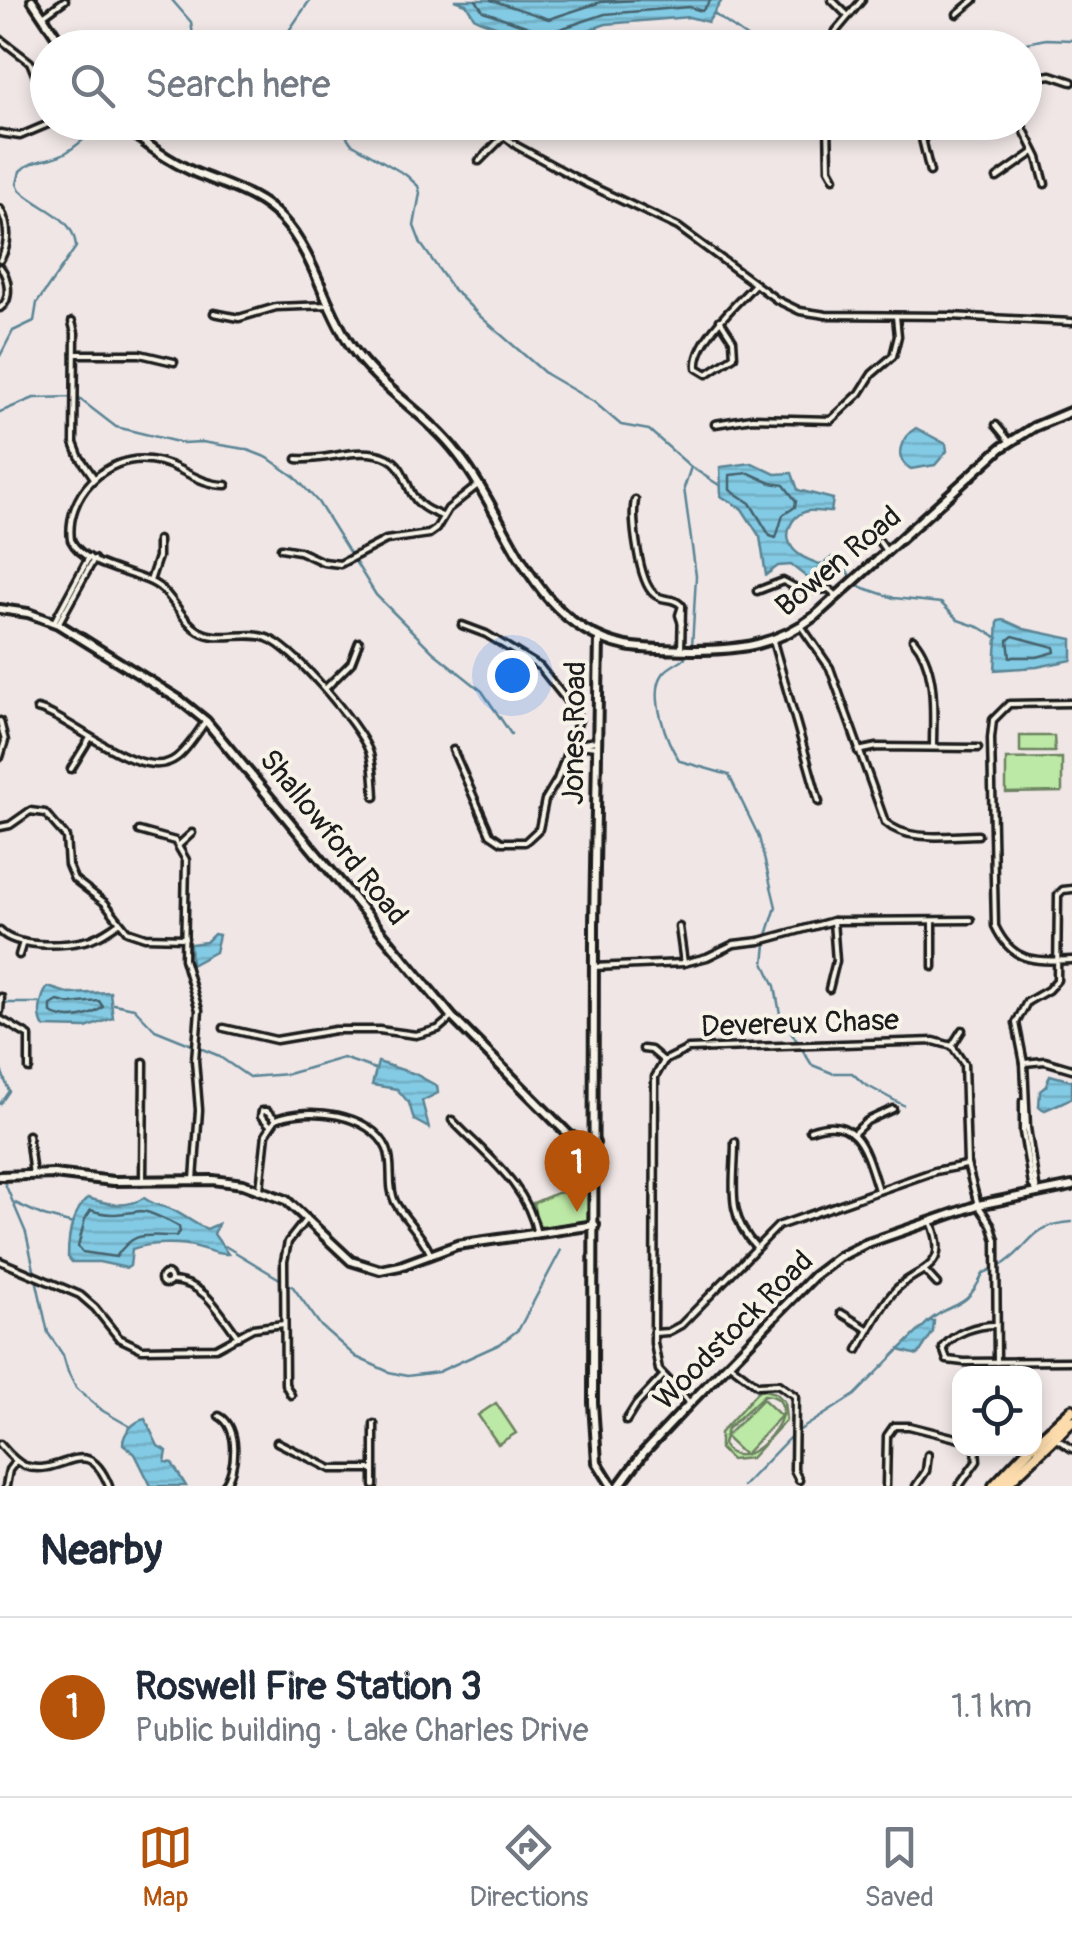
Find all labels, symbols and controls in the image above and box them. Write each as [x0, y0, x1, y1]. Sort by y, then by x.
search box [30, 30, 1042, 140]
icon: search [65, 58, 120, 113]
text: Search here [145, 61, 331, 109]
street label: Bowen Road [768, 498, 909, 625]
your location [487, 650, 538, 701]
street label: Jones Road [555, 661, 594, 805]
street label: Shallowford Road [251, 742, 416, 933]
street label: Devereux Chase [700, 1002, 900, 1045]
pin: 1 [544, 1130, 610, 1212]
street label: Woodstock Road [646, 1243, 821, 1418]
map controls [952, 1366, 1042, 1456]
button: locate [952, 1366, 1042, 1456]
text: Nearby [40, 1525, 162, 1577]
text: Roswell Fire Station 3 [135, 1663, 482, 1711]
text: 1 [66, 1687, 79, 1727]
text: 1.1 km [951, 1687, 1032, 1727]
text: Public building · Lake Charles Drive [135, 1711, 589, 1751]
tab: Map [138, 1820, 193, 1915]
tab: Directions [469, 1820, 588, 1915]
tab: Saved [864, 1820, 934, 1915]

